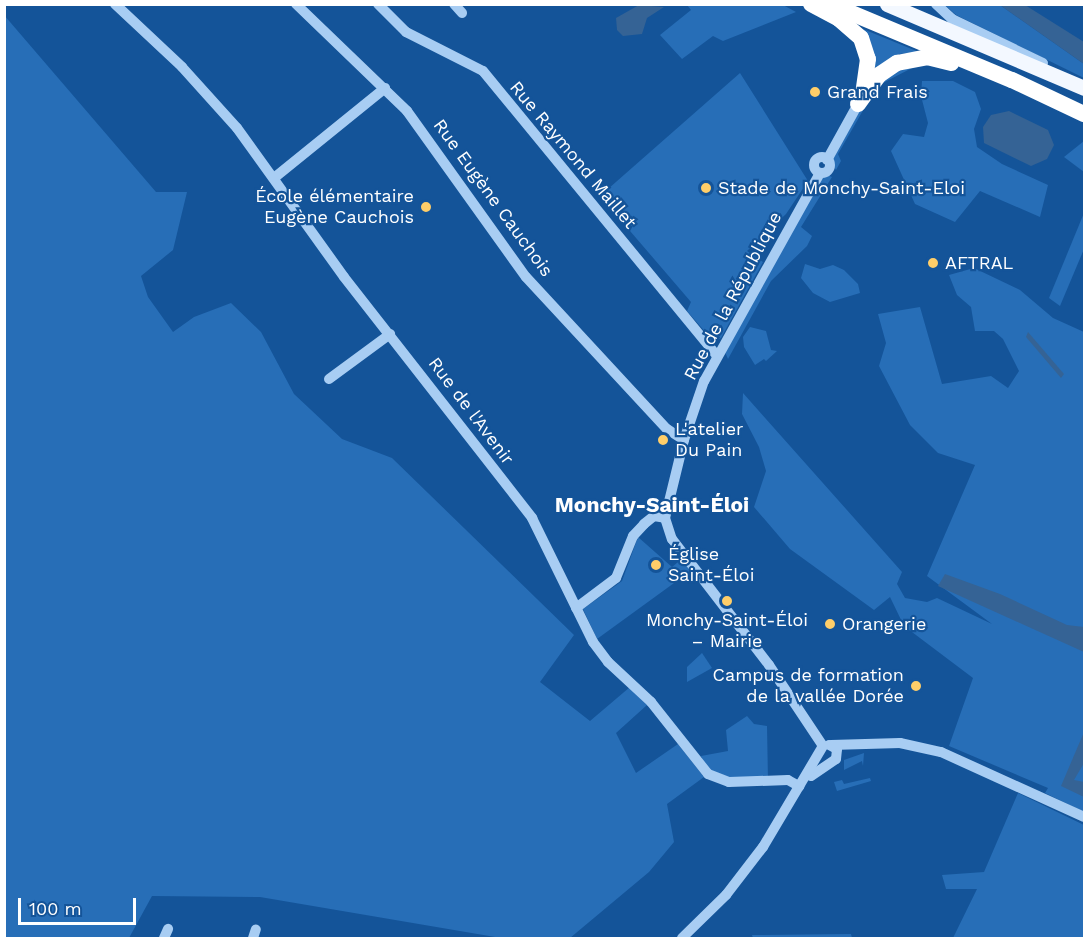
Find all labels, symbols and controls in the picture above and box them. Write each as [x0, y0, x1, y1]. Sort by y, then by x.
street label: Rue Raymond Maillet [505, 77, 641, 233]
place label: Grand Frais [827, 81, 928, 103]
marker: Grand Frais [808, 85, 822, 99]
street label: Rue Eugène Cauchois [429, 115, 557, 281]
place label: Stade de Monchy-Saint-Eloi [718, 177, 965, 199]
marker: Stade de Monchy-Saint-Eloi [699, 181, 713, 195]
place label: École élémentaire Eugène Cauchois [255, 186, 414, 228]
marker: École élémentaire Eugène Cauchois [419, 200, 433, 214]
street label: Rue de la République [679, 208, 787, 384]
place label: AFTRAL [945, 252, 1013, 274]
marker: AFTRAL [926, 256, 940, 270]
street label: Rue de l'Avenir [424, 353, 518, 469]
place label: L'atelier Du Pain [675, 419, 743, 462]
marker: L'atelier Du Pain [656, 433, 670, 447]
district label: Monchy-Saint-Éloi [555, 492, 749, 518]
place label: Église Saint-Éloi [668, 544, 754, 586]
marker: Église Saint-Éloi [649, 558, 663, 572]
marker: Monchy-Saint-Éloi – Mairie [720, 594, 734, 608]
place label: Monchy-Saint-Éloi – Mairie [646, 610, 808, 652]
place label: Orangerie [842, 613, 926, 635]
marker: Orangerie [823, 617, 837, 631]
place label: Campus de formation de la vallée Dorée [712, 665, 904, 708]
marker: Campus de formation de la vallée Dorée [909, 679, 923, 693]
scale bar [21, 886, 140, 924]
text: 100 m [29, 898, 82, 919]

